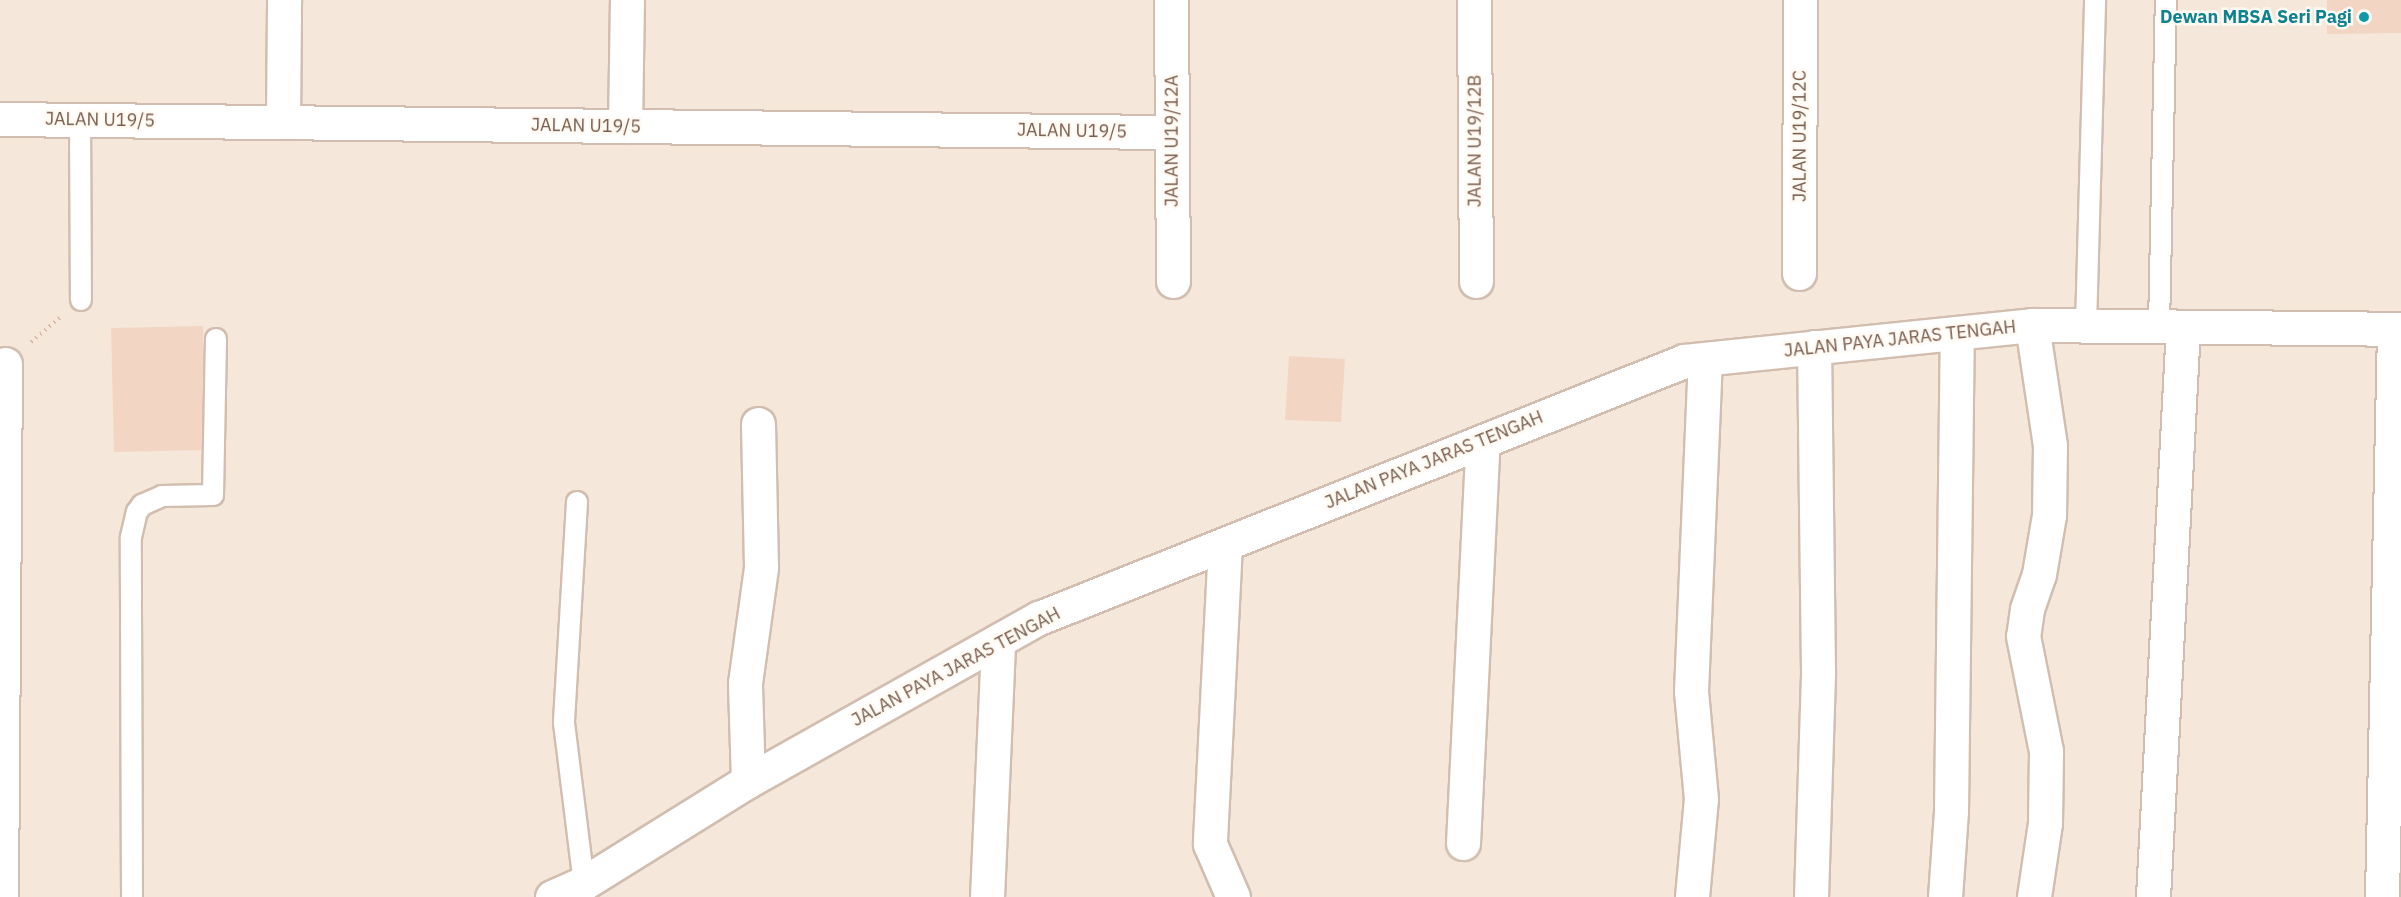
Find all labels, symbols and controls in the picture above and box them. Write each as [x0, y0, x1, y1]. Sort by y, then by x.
place label: Dewan MBSA Seri Pagi [2160, 6, 2352, 28]
marker: Dewan MBSA Seri Pagi [2357, 10, 2371, 24]
street label: JALAN U19/12C [1789, 70, 1811, 202]
street label: JALAN U19/12A [1161, 75, 1183, 207]
street label: JALAN U19/12B [1464, 75, 1486, 207]
street label: JALAN U19/5 [45, 108, 155, 132]
street label: JALAN U19/5 [531, 114, 641, 138]
street label: JALAN U19/5 [1017, 119, 1127, 143]
street label: JALAN PAYA JARAS TENGAH [1783, 316, 2017, 362]
street label: JALAN PAYA JARAS TENGAH [1322, 406, 1546, 514]
street label: JALAN PAYA JARAS TENGAH [848, 603, 1064, 731]

